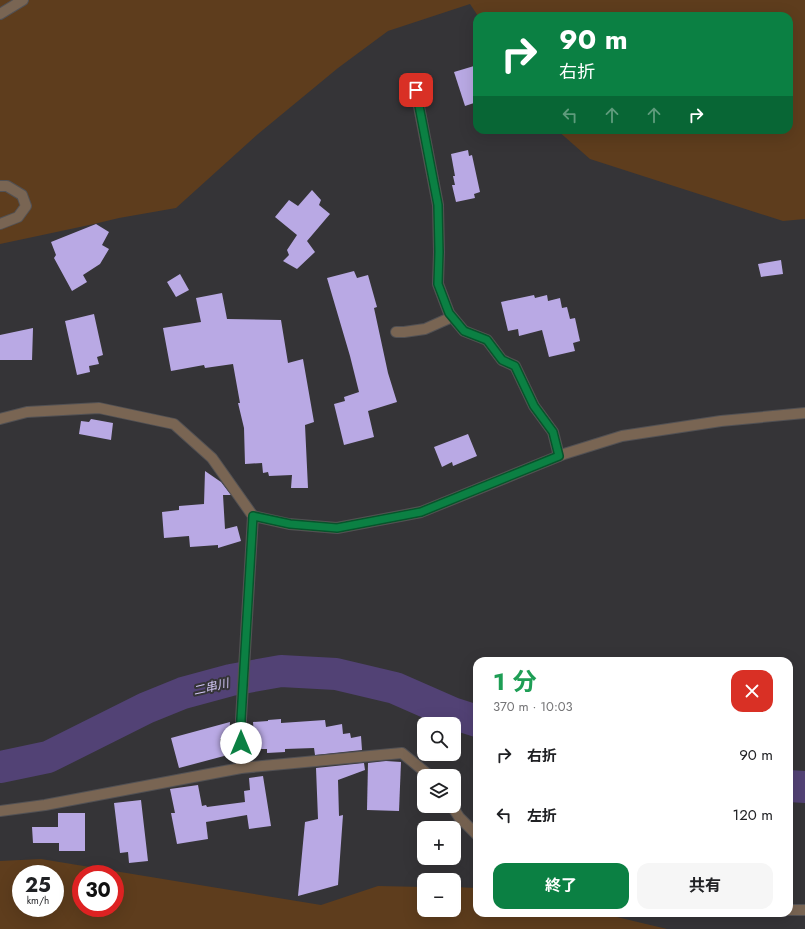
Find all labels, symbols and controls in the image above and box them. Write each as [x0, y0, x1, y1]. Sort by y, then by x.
text: 90 m [559, 19, 628, 60]
icon: right [493, 28, 545, 80]
text: 右折 [559, 59, 595, 85]
pin [399, 73, 433, 107]
icon: arrive [405, 79, 427, 101]
icon: left [559, 104, 581, 126]
icon: ahead [601, 104, 623, 126]
icon: ahead [643, 104, 665, 126]
icon: right [685, 104, 707, 126]
text: 1 分 [493, 664, 536, 699]
button: close [731, 670, 773, 712]
water label: 二串川 [191, 674, 233, 700]
text: 370 m · 10:03 [493, 697, 573, 716]
map controls [417, 717, 461, 917]
button: search [417, 717, 461, 761]
position arrow [220, 722, 262, 764]
icon: right [493, 744, 515, 766]
text: 90 m [739, 744, 773, 766]
text: 右折 [527, 745, 557, 767]
button: layers [417, 769, 461, 813]
icon: left [493, 804, 515, 826]
text: 120 m [733, 804, 773, 826]
text: 左折 [527, 805, 557, 827]
button: + [417, 821, 461, 865]
button: 終了 [493, 863, 629, 909]
button: 共有 [637, 863, 773, 909]
speed limit sign: 30 [72, 865, 124, 917]
text: 25 [25, 871, 51, 900]
button: − [417, 873, 461, 917]
text: km/h [27, 893, 49, 908]

